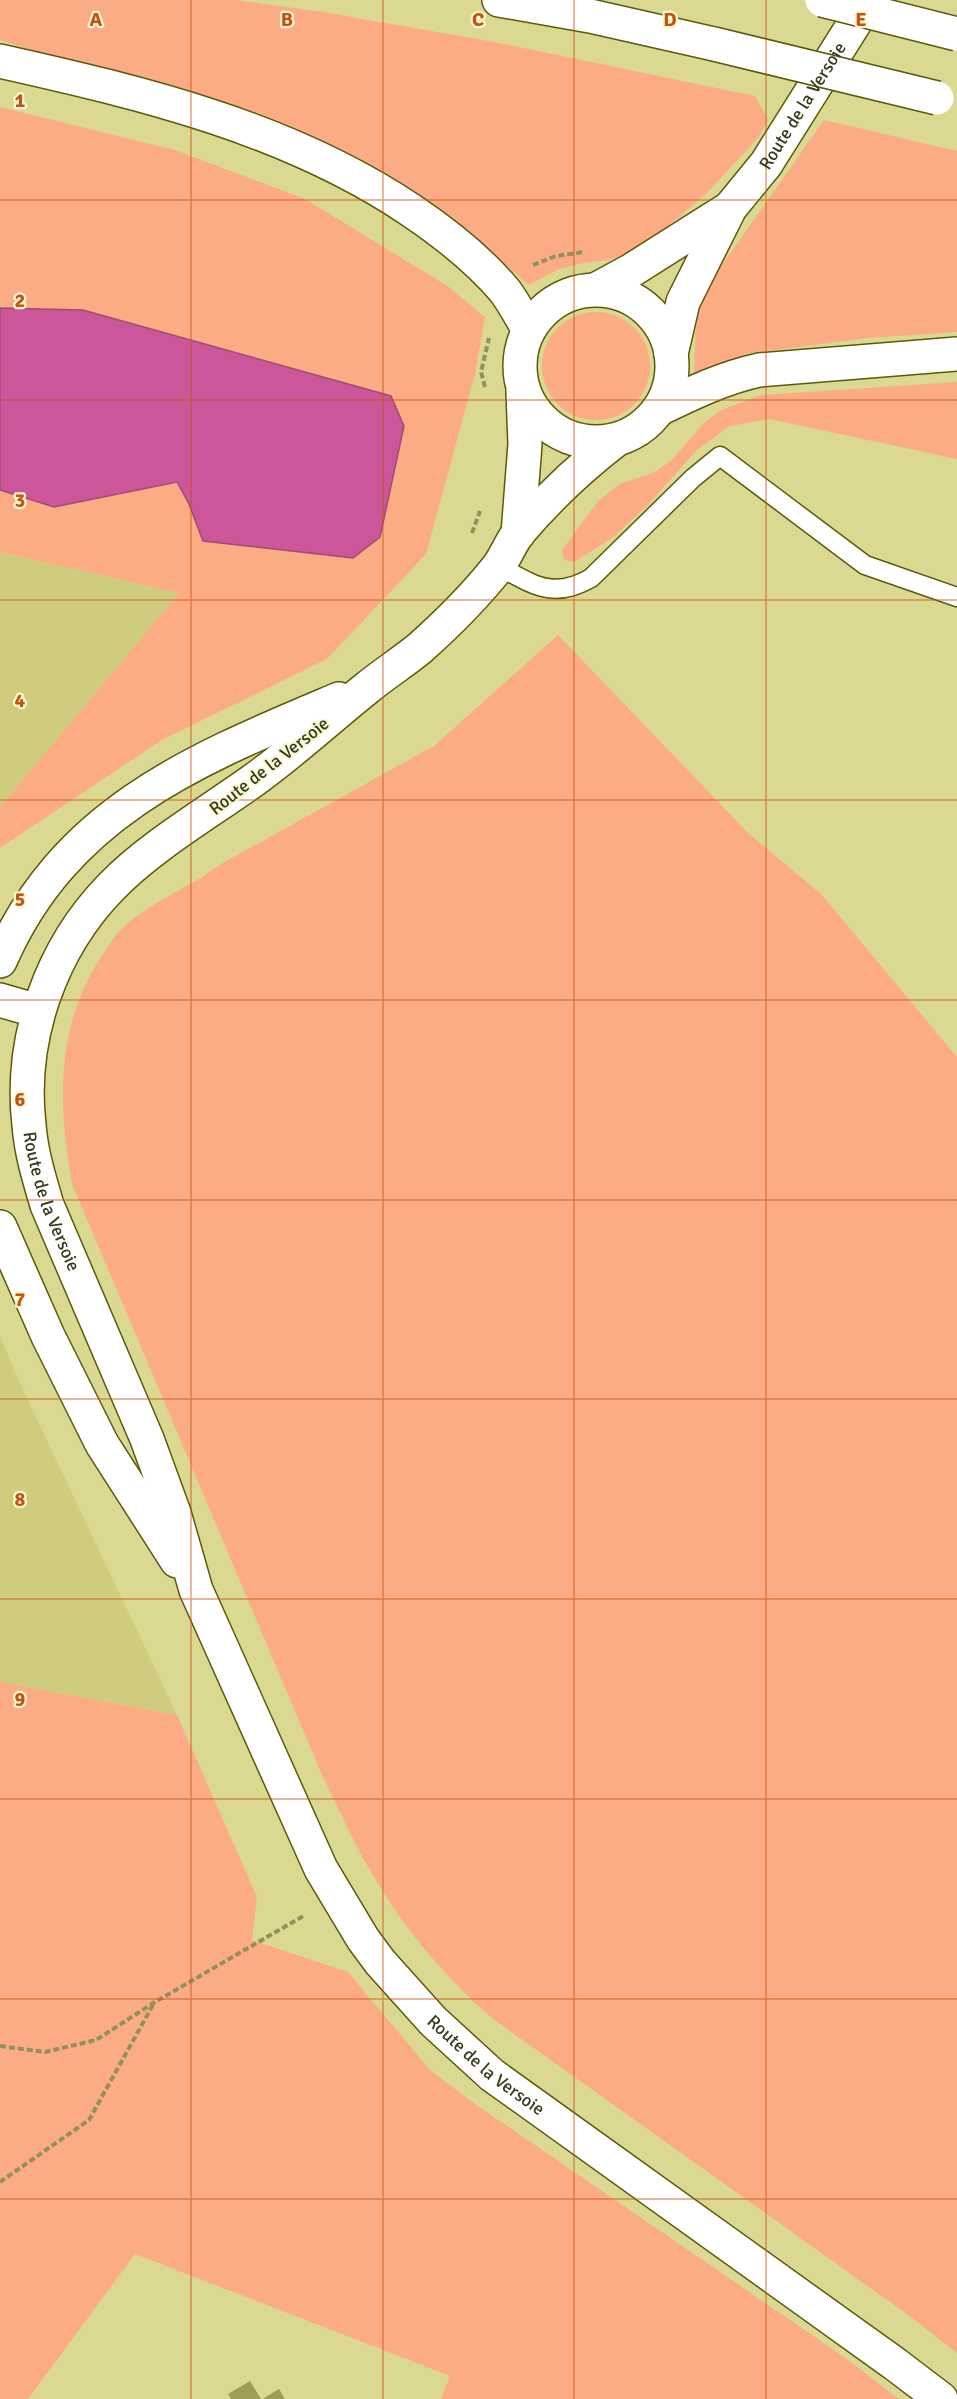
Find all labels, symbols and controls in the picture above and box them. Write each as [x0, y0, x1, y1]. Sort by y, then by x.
text: A [90, 7, 103, 32]
text: B [281, 7, 293, 32]
text: C [472, 7, 484, 32]
text: D [663, 7, 677, 32]
text: E [855, 7, 867, 32]
street label: Route de la Versoie [754, 38, 851, 174]
text: 1 [15, 88, 26, 113]
text: 2 [15, 288, 25, 313]
text: 3 [15, 488, 25, 513]
text: 4 [15, 688, 26, 713]
street label: Route de la Versoie [205, 712, 333, 820]
text: 5 [15, 887, 25, 912]
text: 6 [15, 1087, 26, 1112]
street label: Route de la Versoie [19, 1130, 85, 1274]
text: 7 [15, 1287, 26, 1312]
text: 8 [15, 1487, 26, 1512]
text: 9 [15, 1687, 26, 1712]
street label: Route de la Versoie [423, 2010, 549, 2120]

